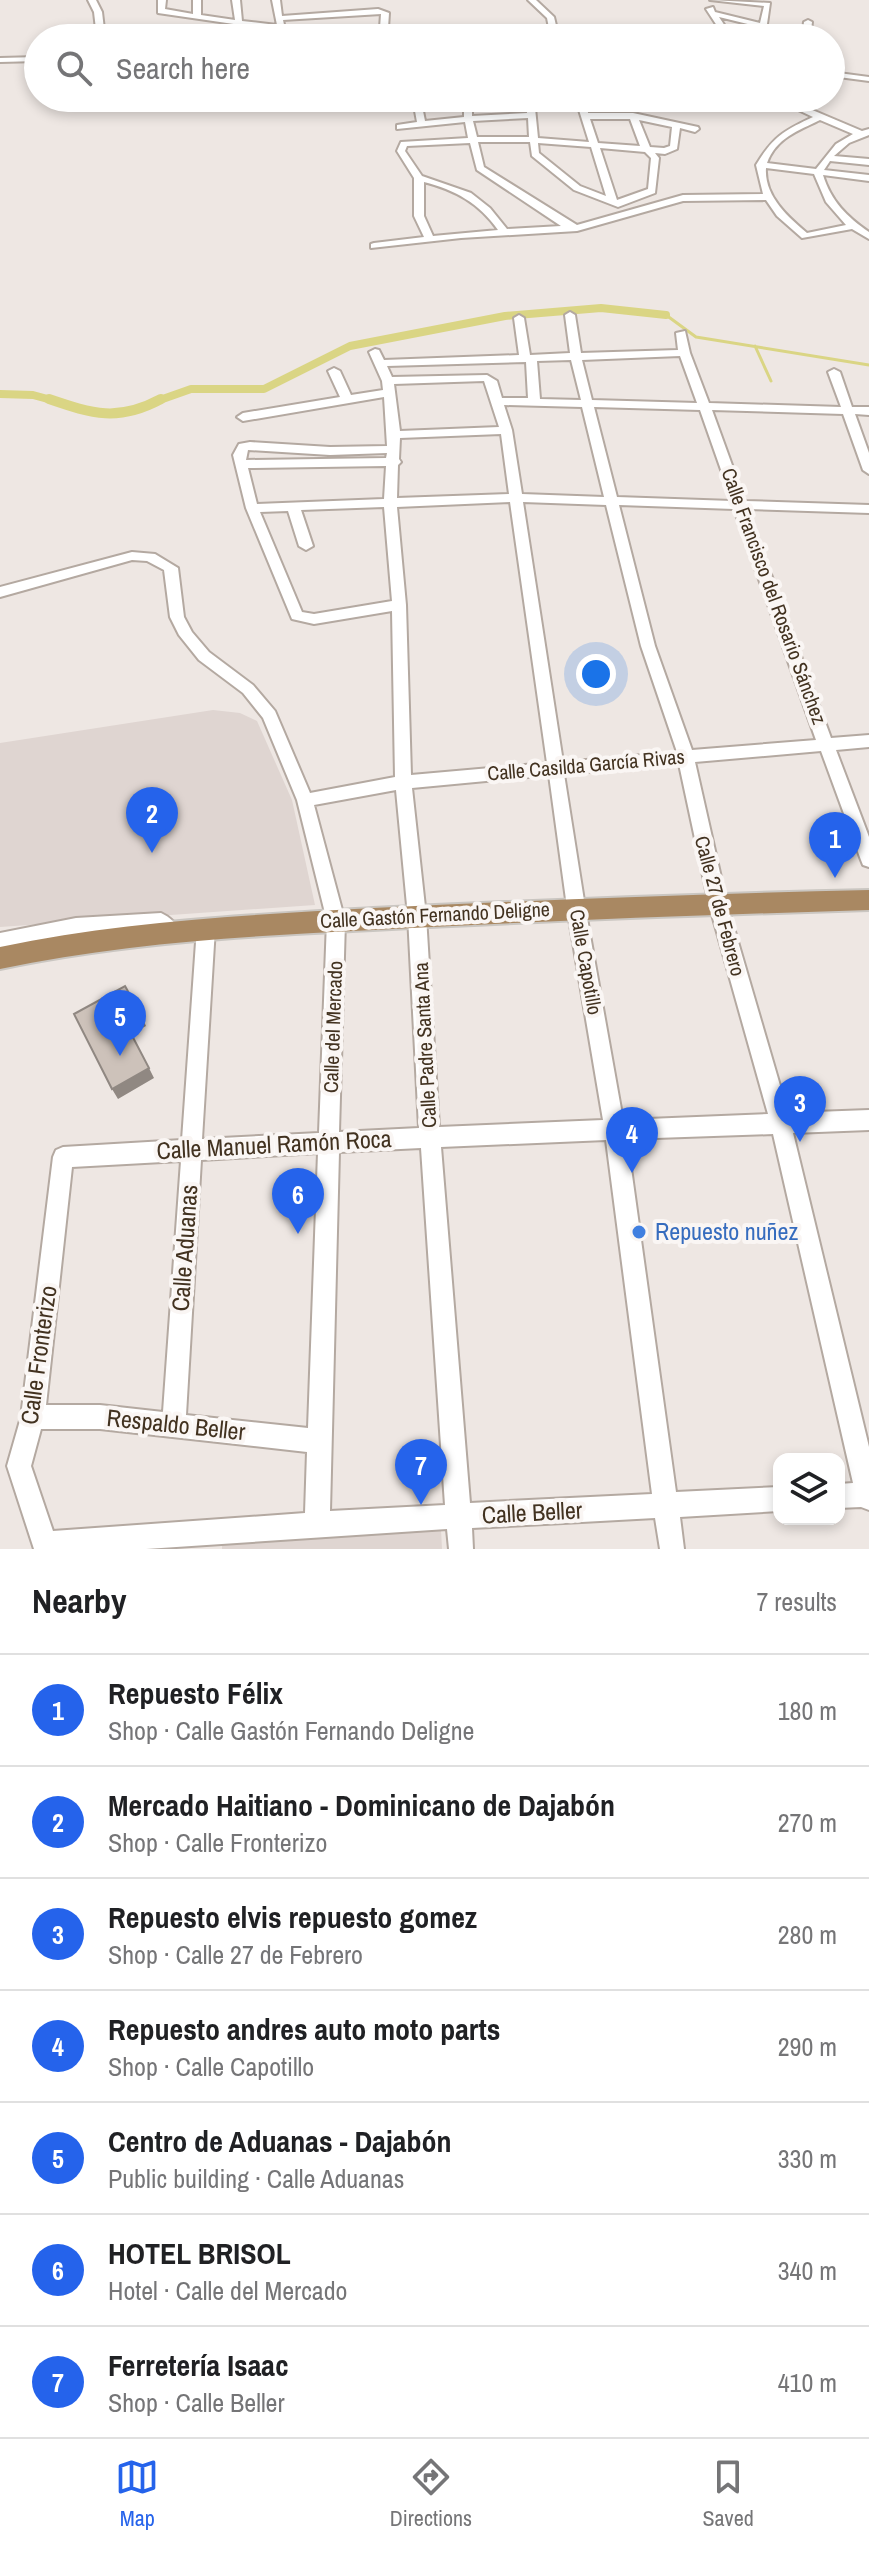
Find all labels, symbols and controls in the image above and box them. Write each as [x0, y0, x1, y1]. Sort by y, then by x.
search box [24, 24, 845, 112]
icon: search [52, 46, 96, 90]
text: Search here [116, 48, 250, 88]
street label: Calle Francisco del Rosario Sánchez [715, 464, 833, 728]
your location [576, 654, 616, 694]
street label: Calle Casilda García Rivas [486, 742, 686, 787]
pin: 2 [126, 787, 178, 853]
pin: 1 [809, 812, 861, 878]
street label: Calle 27 de Febrero [689, 833, 752, 979]
street label: Calle Gastón Fernando Deligne [320, 895, 550, 934]
street label: Calle Capotillo [564, 907, 609, 1017]
street label: Calle del Mercado [317, 960, 348, 1093]
street label: Calle Padre Santa Ana [407, 961, 442, 1129]
pin: 5 [94, 990, 146, 1056]
pin: 3 [774, 1076, 826, 1142]
pin: 4 [606, 1107, 658, 1173]
street label: Calle Manuel Ramón Roca [156, 1122, 392, 1166]
pin: 6 [272, 1168, 324, 1234]
street label: Calle Aduanas [164, 1184, 204, 1312]
place label: Repuesto nuñez [655, 1215, 798, 1247]
marker: Repuesto nuñez [630, 1223, 648, 1241]
street label: Calle Fronterizo [12, 1283, 64, 1426]
street label: Respaldo Beller [105, 1401, 247, 1447]
pin: 7 [395, 1439, 447, 1505]
map controls [773, 1453, 845, 1525]
button: layers [773, 1453, 845, 1525]
street label: Calle Beller [481, 1493, 583, 1531]
text: Nearby [32, 1578, 127, 1624]
text: 7 results [756, 1584, 837, 1619]
text: Repuesto Félix [108, 1673, 283, 1713]
text: 1 [52, 1693, 64, 1728]
text: 180 m [778, 1693, 837, 1728]
text: Shop · Calle Gastón Fernando Deligne [108, 1713, 474, 1748]
text: Mercado Haitiano - Dominicano de Dajabón [108, 1785, 615, 1825]
text: 2 [52, 1805, 64, 1840]
text: 270 m [778, 1805, 837, 1840]
text: Shop · Calle Fronterizo [108, 1825, 327, 1860]
text: Repuesto elvis repuesto gomez [108, 1897, 477, 1937]
text: 3 [52, 1917, 64, 1952]
text: 280 m [778, 1917, 837, 1952]
text: Shop · Calle 27 de Febrero [108, 1937, 363, 1972]
text: Repuesto andres auto moto parts [108, 2009, 500, 2049]
text: 4 [52, 2029, 64, 2064]
text: 290 m [778, 2029, 837, 2064]
text: Shop · Calle Capotillo [108, 2049, 314, 2084]
text: Centro de Aduanas - Dajabón [108, 2121, 452, 2161]
text: 5 [52, 2141, 64, 2176]
text: 330 m [778, 2141, 837, 2176]
text: Public building · Calle Aduanas [108, 2161, 404, 2196]
text: HOTEL BRISOL [108, 2233, 291, 2273]
text: 6 [52, 2253, 64, 2288]
text: 340 m [778, 2253, 837, 2288]
text: Hotel · Calle del Mercado [108, 2273, 347, 2308]
text: Ferretería Isaac [108, 2345, 289, 2385]
text: 7 [52, 2365, 64, 2400]
text: 410 m [778, 2365, 837, 2400]
text: Shop · Calle Beller [108, 2385, 285, 2420]
tab: Map [115, 2455, 159, 2533]
tab: Directions [390, 2455, 472, 2533]
tab: Saved [703, 2455, 754, 2533]

